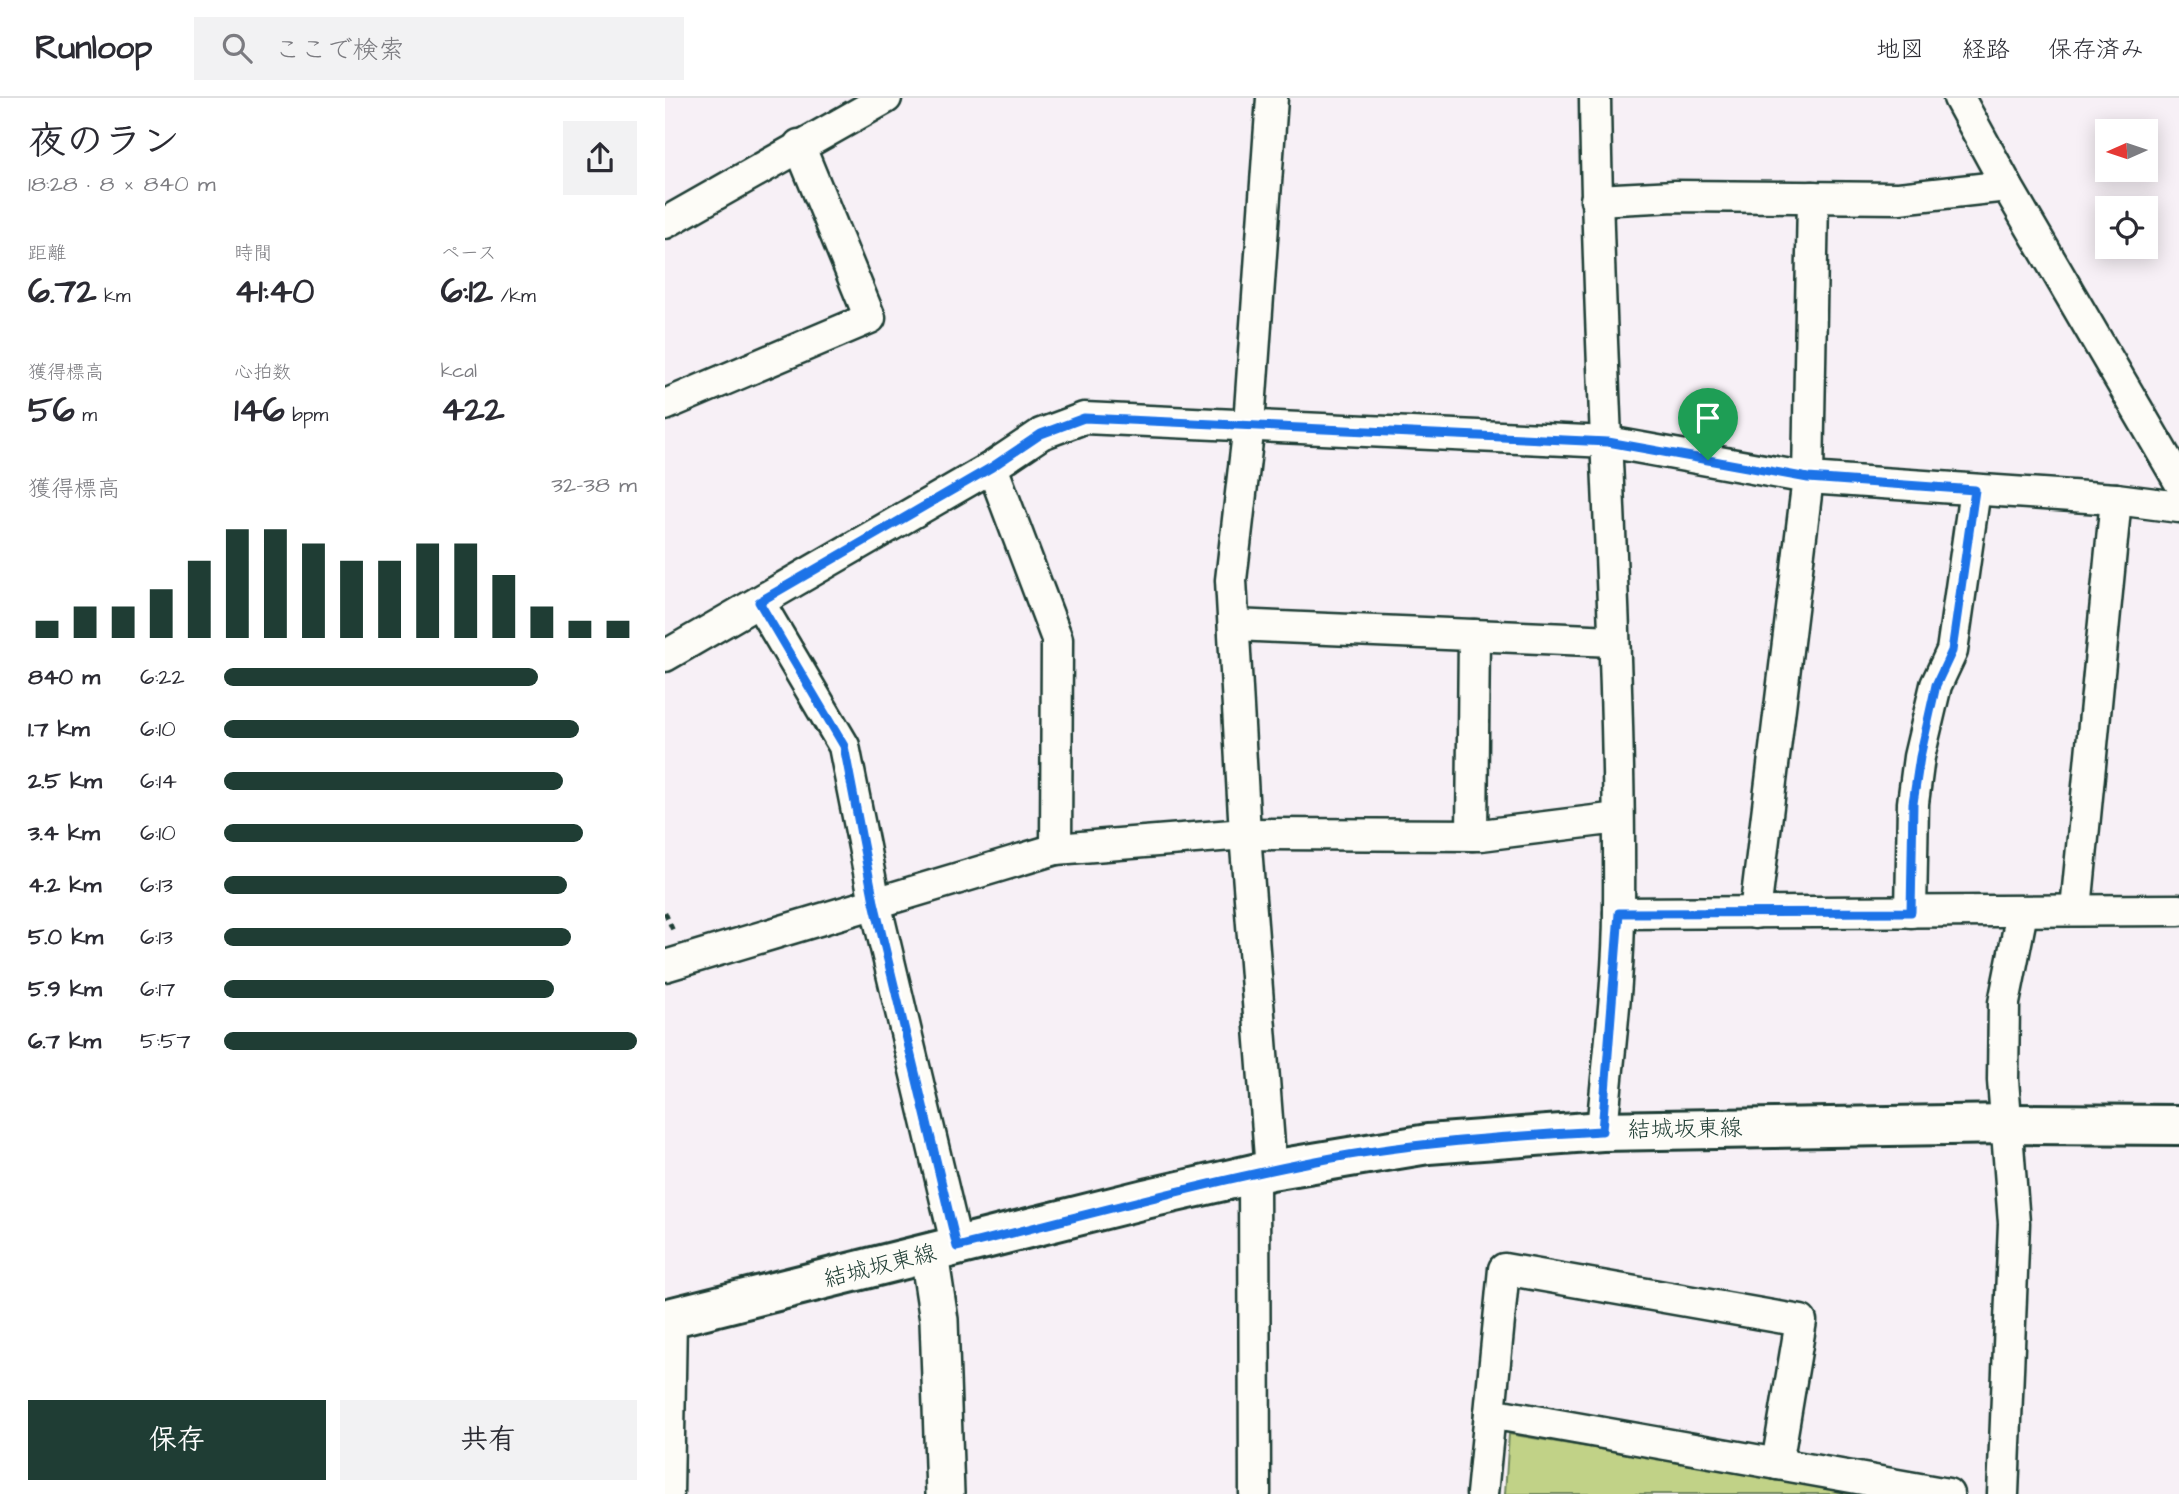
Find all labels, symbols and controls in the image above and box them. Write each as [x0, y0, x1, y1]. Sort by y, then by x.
search box [194, 17, 684, 80]
text: Runloop [35, 25, 152, 71]
icon: search [218, 29, 256, 67]
text: ここで検索 [274, 32, 404, 68]
text: 地図 [1876, 33, 1924, 67]
text: 経路 [1962, 33, 2010, 67]
text: 保存済み [2048, 33, 2144, 67]
text: 夜のラン [28, 116, 180, 168]
north arrow [2095, 119, 2158, 182]
map controls [2095, 119, 2158, 259]
button: share [563, 121, 637, 195]
text: 18:28 · 8 × 840 m [28, 168, 216, 200]
button: locate [2095, 196, 2158, 259]
text: 距離 [28, 240, 66, 267]
text: 時間 [234, 240, 272, 267]
text: ペース [441, 240, 497, 267]
text: 6.72 [28, 267, 96, 316]
text: 41:40 [234, 267, 314, 316]
text: 6:12 [441, 267, 493, 316]
text: km [96, 283, 131, 310]
text: /km [493, 283, 536, 310]
text: kcal [441, 358, 477, 385]
text: 獲得標高 [28, 359, 104, 386]
text: 心拍数 [234, 359, 291, 386]
text: 422 [441, 385, 505, 434]
text: 56 [28, 386, 75, 435]
text: 146 [234, 386, 285, 435]
pin [1678, 388, 1738, 460]
icon: arrive [1689, 399, 1727, 437]
text: m [75, 402, 97, 429]
text: bpm [285, 402, 328, 429]
text: 32–38 m [551, 469, 637, 501]
text: 獲得標高 [28, 473, 120, 505]
text: 840 m [28, 661, 100, 693]
text: 6:22 [140, 661, 185, 693]
text: 1.7 km [28, 713, 90, 745]
text: 6:10 [140, 713, 176, 745]
text: 2.5 km [28, 765, 102, 797]
text: 6:14 [140, 765, 177, 797]
text: 3.4 km [28, 817, 100, 849]
text: 6:10 [140, 817, 176, 849]
text: 4.2 km [28, 869, 101, 901]
text: 6:13 [140, 869, 173, 901]
text: 5.0 km [28, 921, 103, 953]
text: 6:13 [140, 921, 173, 953]
text: 5.9 km [28, 973, 102, 1005]
text: 6:17 [140, 973, 175, 1005]
text: 6.7 km [28, 1025, 101, 1057]
text: 5:57 [140, 1025, 191, 1057]
street label: 結城坂東線 [1627, 1112, 1743, 1146]
street label: 結城坂東線 [820, 1237, 940, 1295]
button: 保存 [28, 1400, 326, 1480]
button: 共有 [340, 1400, 637, 1480]

